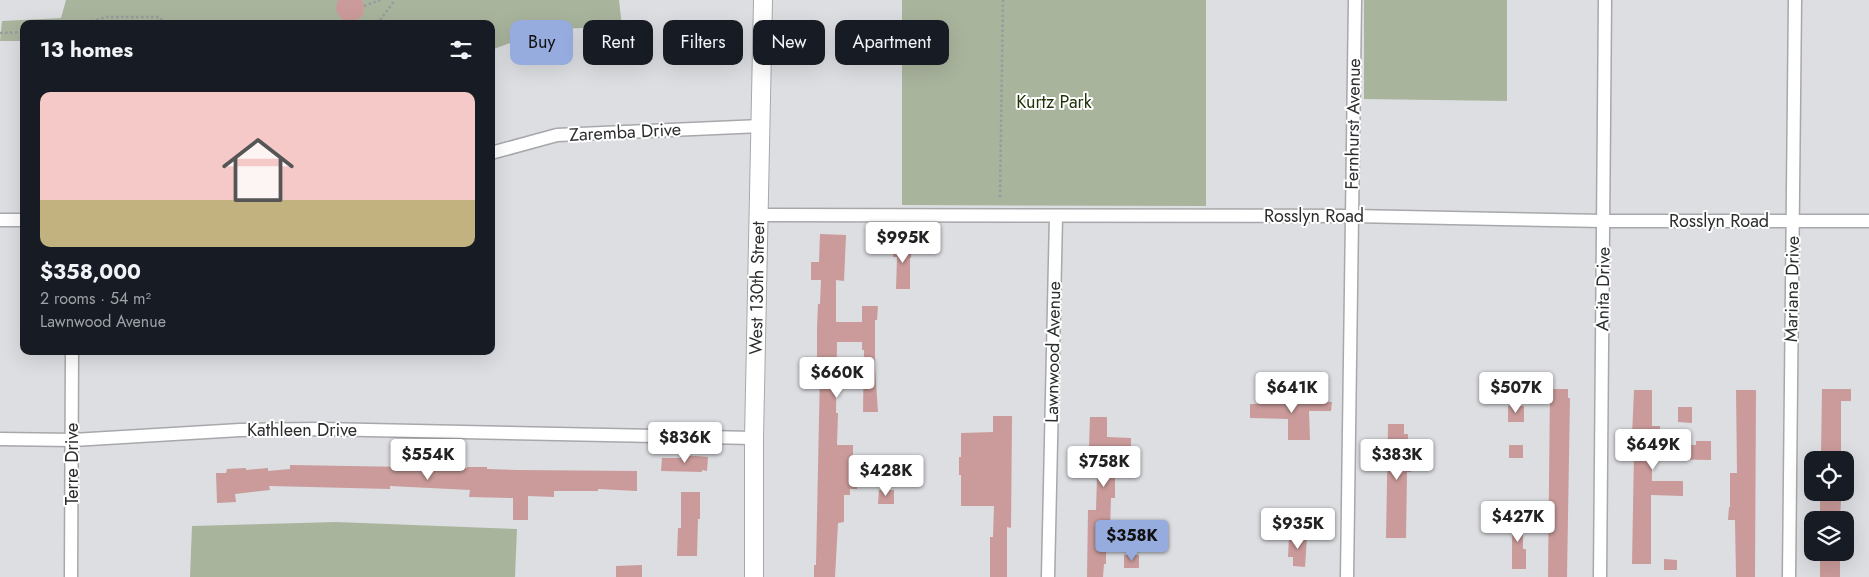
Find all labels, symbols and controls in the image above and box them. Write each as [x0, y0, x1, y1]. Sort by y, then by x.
chip: Buy [510, 20, 573, 65]
chip: Rent [583, 20, 653, 65]
chip: Filters [663, 20, 743, 65]
chip: New [753, 20, 825, 65]
chip: Apartment [835, 20, 949, 65]
text: 13 homes [40, 35, 133, 65]
icon: filters [447, 36, 475, 64]
street label: Fernhurst Avenue [1339, 58, 1367, 190]
park label: Kurtz Park [1016, 89, 1092, 115]
street label: Zaremba Drive [568, 116, 682, 148]
icon: home [213, 125, 303, 215]
street label: Rosslyn Road [1264, 203, 1364, 229]
street label: Rosslyn Road [1669, 208, 1769, 234]
street label: West 130th Street [743, 220, 771, 355]
pin: $995K [868, 222, 938, 264]
text: $995K [877, 226, 929, 249]
street label: Mariana Drive [1778, 236, 1806, 342]
street label: Anita Drive [1589, 247, 1617, 331]
text: $358,000 [40, 257, 141, 287]
street label: Lawnwood Avenue [1039, 281, 1067, 423]
text: 2 rooms · 54 m² [40, 287, 151, 310]
text: Lawnwood Avenue [40, 310, 166, 333]
pin: $660K [802, 356, 872, 399]
text: $660K [810, 361, 864, 384]
pin: $641K [1257, 372, 1327, 414]
pin: $507K [1481, 372, 1551, 414]
text: $641K [1266, 376, 1318, 399]
text: $507K [1490, 376, 1542, 399]
street label: Kathleen Drive [247, 417, 357, 443]
pin: $836K [650, 422, 720, 464]
street label: Terre Drive [59, 423, 85, 505]
text: $836K [659, 426, 711, 449]
pin: $649K [1618, 428, 1688, 471]
text: $649K [1626, 433, 1680, 456]
pin: $554K [393, 438, 463, 481]
pin: $383K [1362, 438, 1432, 481]
text: $554K [402, 443, 454, 466]
text: $383K [1371, 443, 1423, 466]
pin: $758K [1069, 446, 1139, 488]
text: $758K [1078, 450, 1130, 473]
map controls [1804, 451, 1854, 561]
button: locate [1804, 451, 1854, 501]
pin: $428K [851, 454, 921, 497]
text: $428K [860, 459, 912, 482]
pin: $427K [1483, 500, 1553, 543]
text: $427K [1492, 505, 1544, 528]
pin: $935K [1263, 508, 1333, 550]
button: layers [1804, 511, 1854, 561]
text: $935K [1272, 512, 1324, 535]
pin: $358K [1097, 520, 1167, 562]
text: $358K [1106, 524, 1158, 547]

